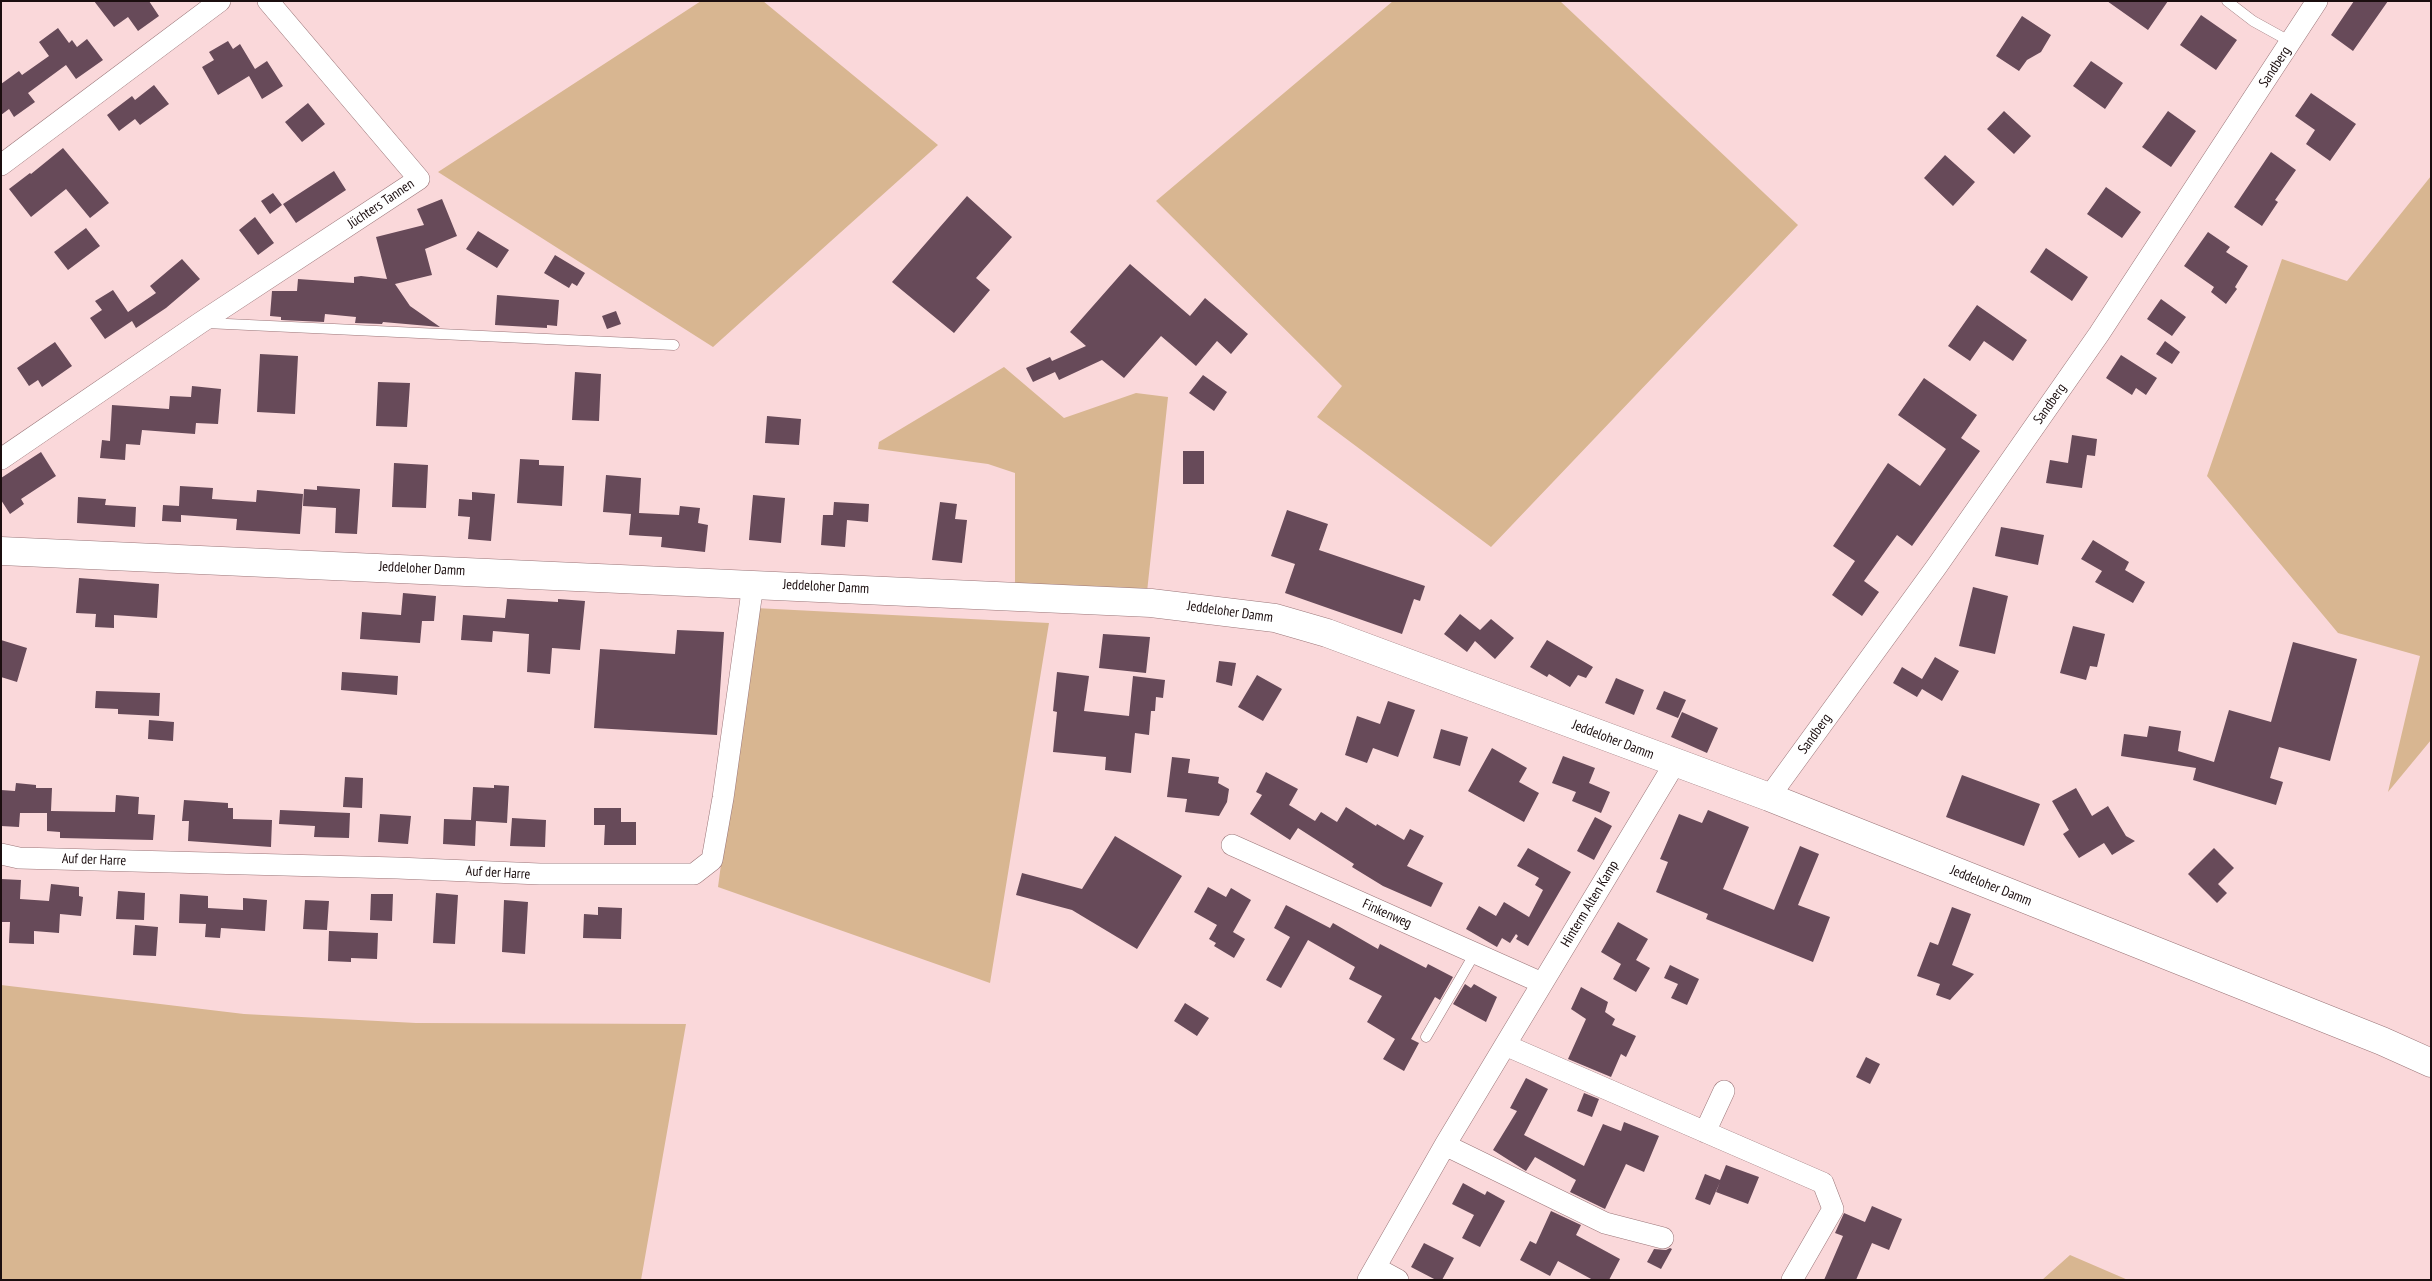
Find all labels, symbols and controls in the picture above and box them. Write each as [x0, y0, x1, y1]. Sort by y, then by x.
street label: Sandberg [2256, 43, 2294, 91]
street label: Jüchters Tannen [345, 176, 417, 232]
street label: Sandberg [2030, 381, 2070, 427]
street label: Jeddeloher Damm [378, 558, 466, 580]
street label: Jeddeloher Damm [782, 576, 870, 598]
street label: Jeddeloher Damm [1186, 598, 1274, 626]
street label: Sandberg [1795, 711, 1835, 757]
street label: Jeddeloher Damm [1570, 717, 1656, 763]
street label: Auf der Harre [61, 850, 127, 870]
street label: Hinterm Alten Kamp [1558, 858, 1622, 950]
street label: Jeddeloher Damm [1948, 862, 2034, 910]
street label: Auf der Harre [465, 863, 531, 883]
street label: Finkenweg [1360, 896, 1414, 932]

